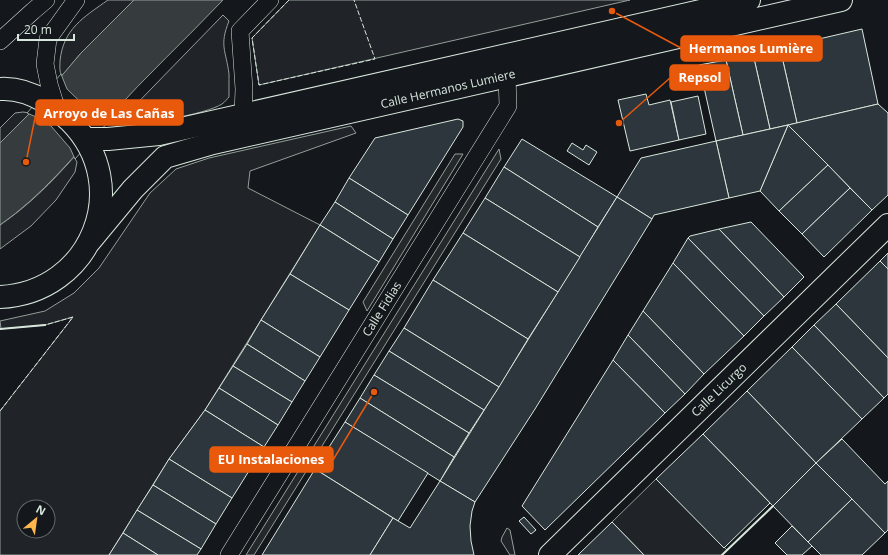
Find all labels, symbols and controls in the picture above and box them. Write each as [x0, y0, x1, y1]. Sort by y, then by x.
scale bar [18, 16, 74, 42]
text: 20 m [24, 21, 52, 38]
callout: Hermanos Lumière [681, 36, 822, 61]
text: Hermanos Lumière [689, 39, 814, 57]
street label: Calle Hermanos Lumiere [379, 65, 517, 112]
callout: Repsol [670, 65, 729, 90]
text: Repsol [679, 68, 721, 86]
callout: Arroyo de Las Cañas [36, 100, 183, 125]
text: Arroyo de Las Cañas [44, 104, 174, 122]
street label: Calle Fidias [358, 278, 405, 340]
street label: Calle Licurgo [687, 359, 750, 420]
callout: EU Instalaciones [210, 447, 333, 472]
text: EU Instalaciones [218, 450, 324, 468]
north arrow [16, 499, 56, 539]
text: N [34, 501, 49, 519]

